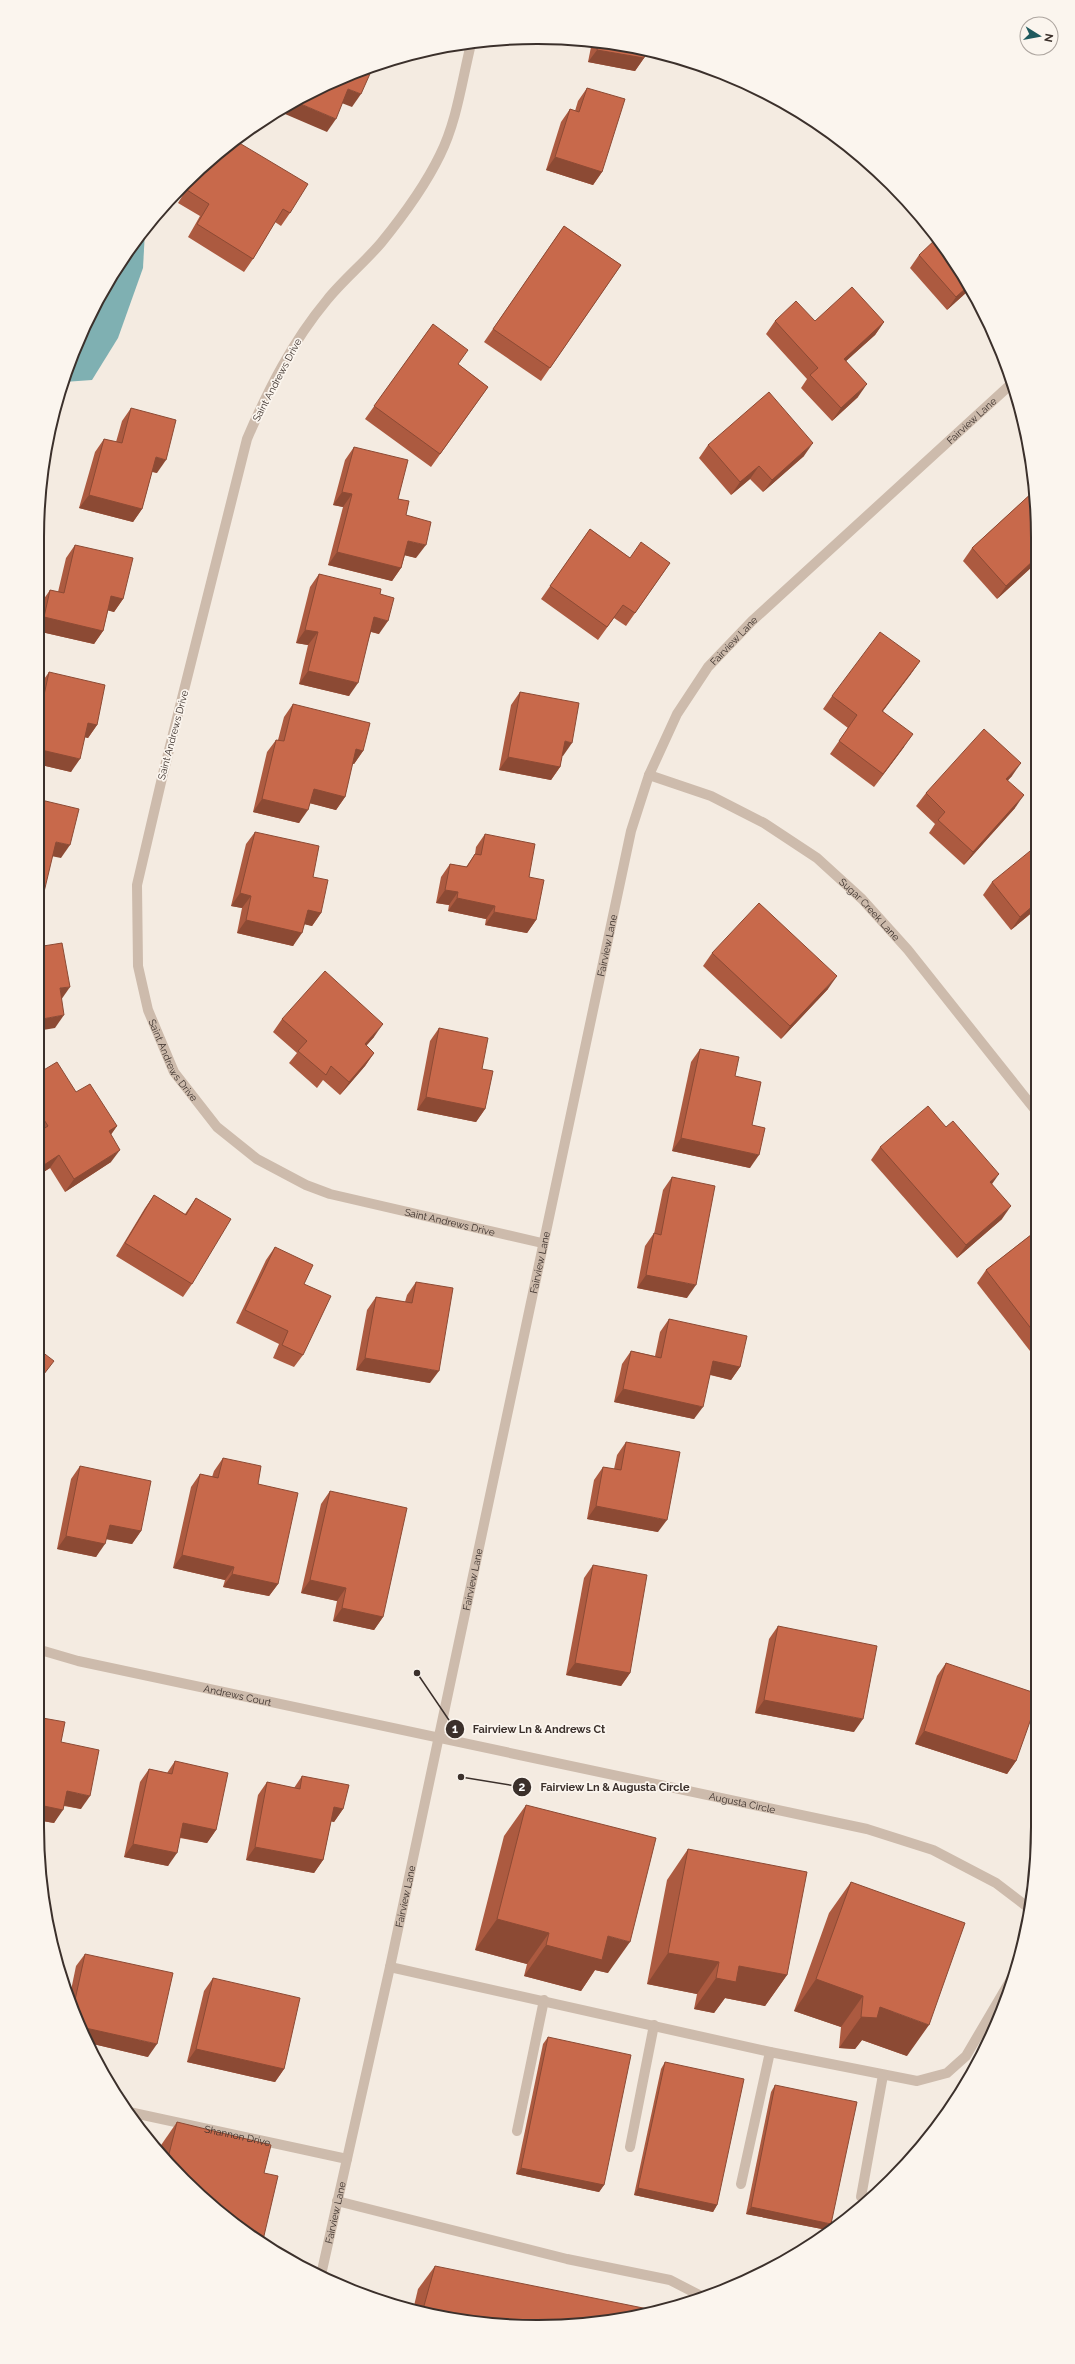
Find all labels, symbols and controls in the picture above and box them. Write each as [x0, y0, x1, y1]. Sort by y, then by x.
north arrow [1019, 16, 1059, 56]
text: N [1041, 32, 1056, 43]
street label: Saint Andrews Drive [251, 337, 304, 423]
street label: Fairview Lane [944, 395, 998, 446]
street label: Fairview Lane [708, 614, 759, 667]
street label: Saint Andrews Drive [156, 689, 190, 781]
street label: Sugar Creek Lane [837, 876, 902, 943]
street label: Fairview Lane [595, 913, 619, 977]
street label: Saint Andrews Drive [147, 1017, 200, 1103]
street label: Saint Andrews Drive [404, 1206, 496, 1237]
street label: Fairview Lane [528, 1230, 551, 1294]
street label: Fairview Lane [460, 1547, 484, 1611]
street label: Andrews Court [203, 1682, 273, 1708]
callout: Fairview Ln & Andrews Ct [445, 1718, 614, 1741]
text: 1 [452, 1722, 458, 1736]
text: Fairview Ln & Andrews Ct [473, 1723, 606, 1736]
callout: Fairview Ln & Augusta Circle [512, 1776, 698, 1799]
text: 2 [519, 1780, 526, 1794]
text: Fairview Ln & Augusta Circle [540, 1781, 690, 1794]
street label: Augusta Circle [708, 1790, 777, 1815]
street label: Fairview Lane [393, 1864, 417, 1928]
street label: Shannon Drive [203, 2123, 272, 2148]
street label: Fairview Lane [323, 2180, 347, 2245]

